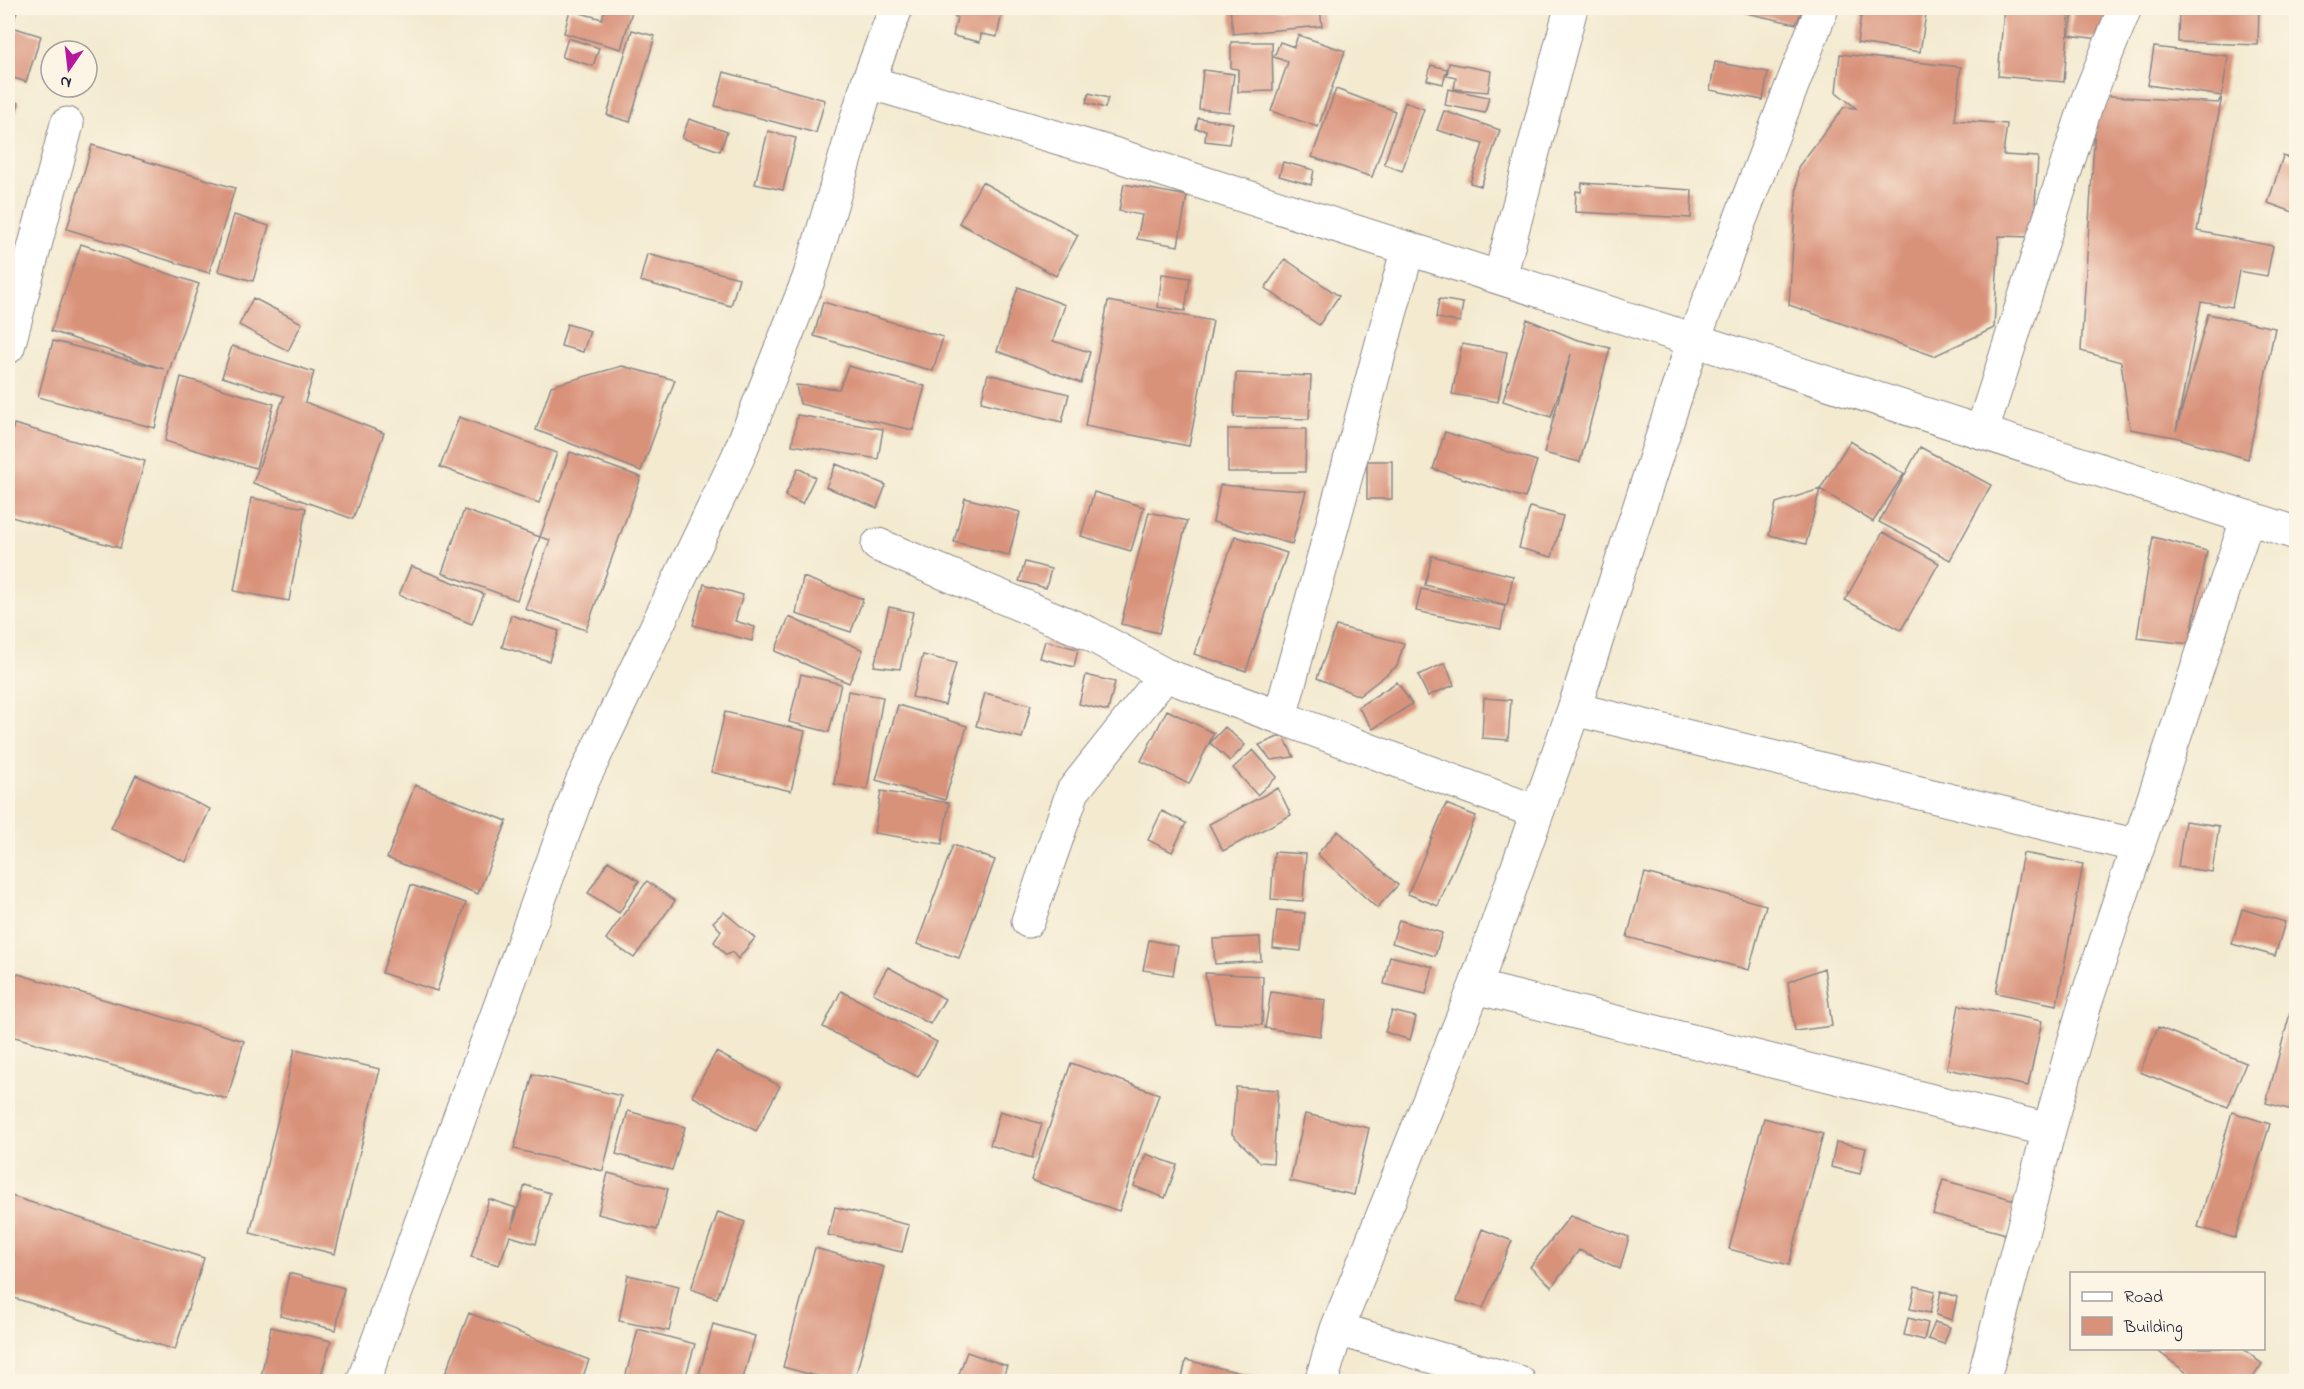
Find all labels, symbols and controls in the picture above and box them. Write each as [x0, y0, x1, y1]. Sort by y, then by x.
north arrow [39, 39, 99, 99]
text: N [58, 69, 74, 95]
legend [2070, 1272, 2265, 1350]
text: Road [2124, 1285, 2163, 1311]
text: Building [2123, 1315, 2183, 1342]

